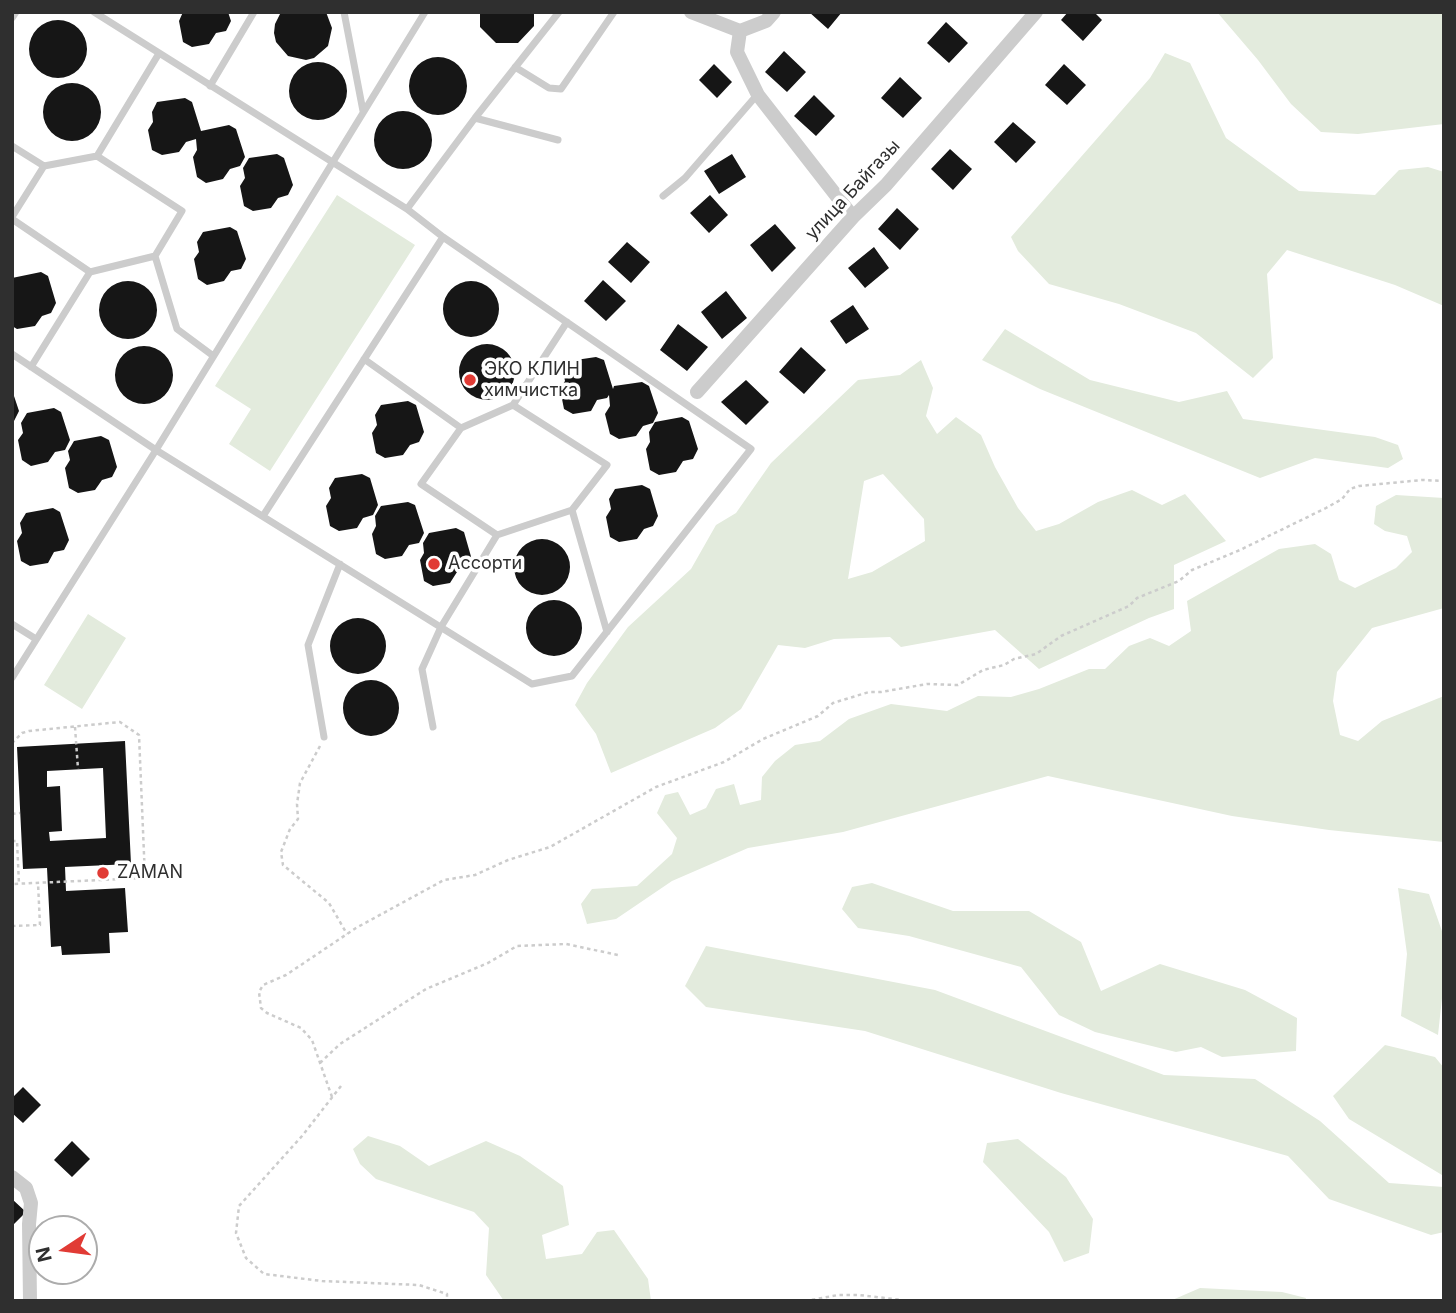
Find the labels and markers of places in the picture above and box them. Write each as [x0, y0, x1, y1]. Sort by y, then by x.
place label: ЭКО КЛИН химчистка [484, 359, 580, 402]
marker: ЭКО КЛИН химчистка [462, 372, 478, 388]
place label: Ассорти [448, 553, 522, 575]
marker: Ассорти [426, 556, 442, 572]
place label: ZAMAN [117, 862, 183, 884]
marker: ZAMAN [95, 865, 111, 881]

